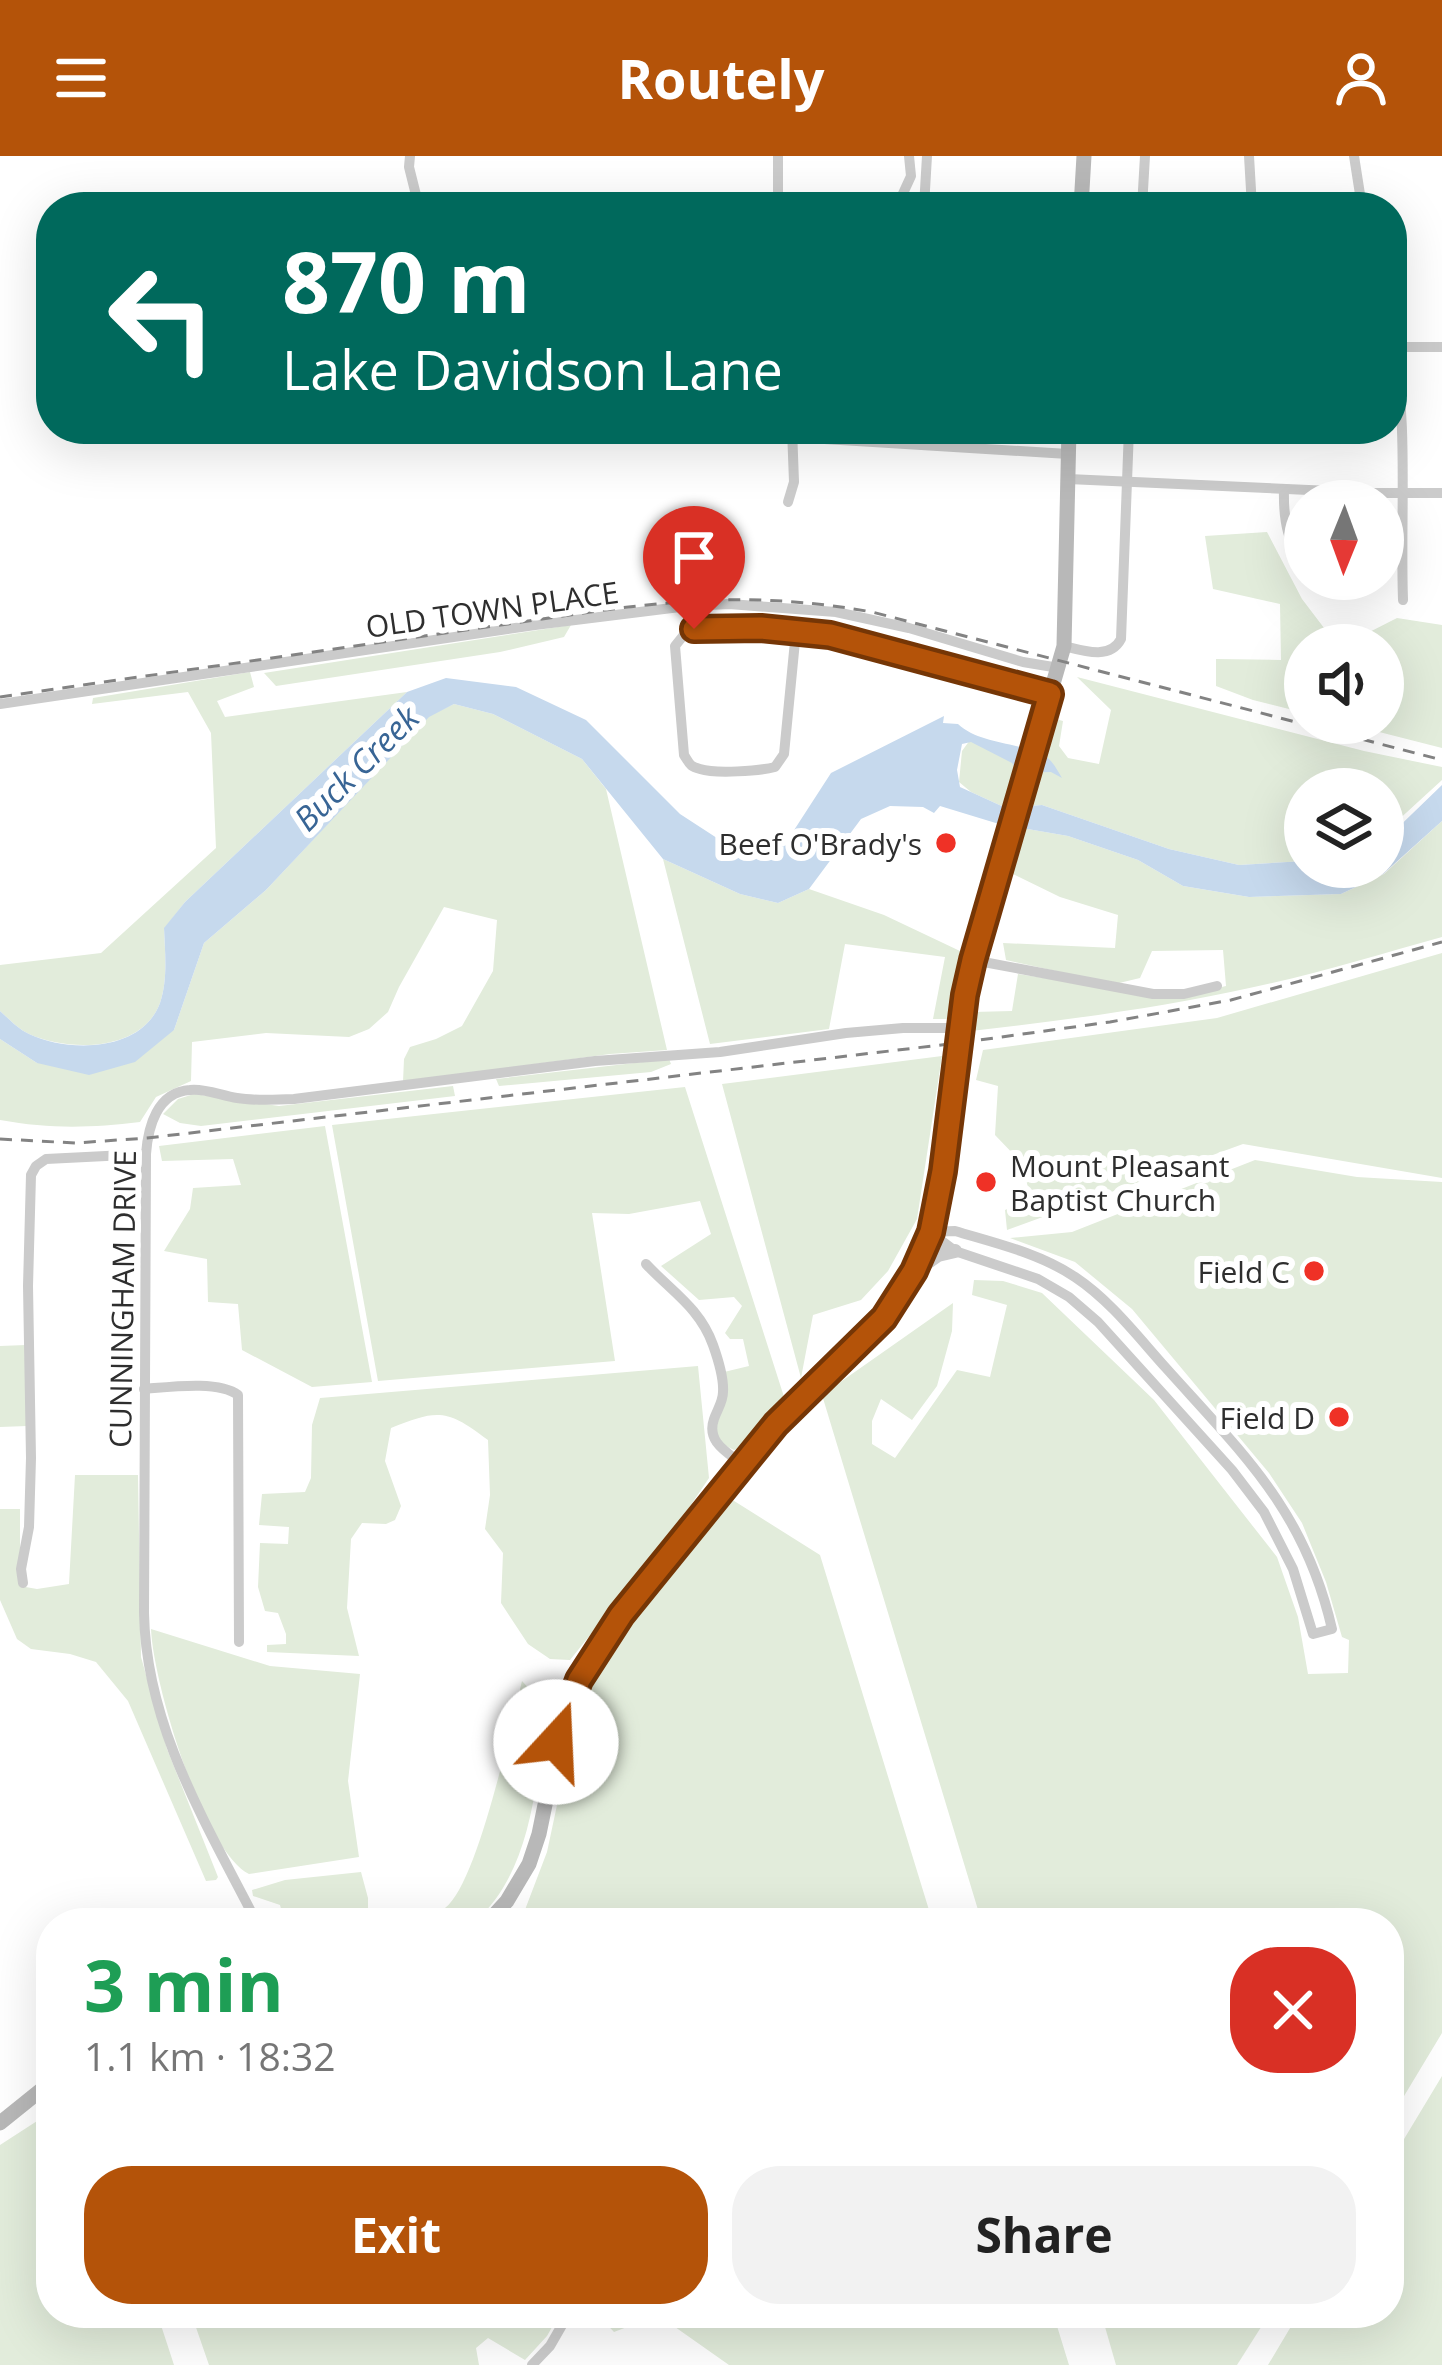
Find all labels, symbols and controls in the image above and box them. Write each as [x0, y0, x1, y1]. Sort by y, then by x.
text: Routely [617, 41, 825, 115]
icon: menu [48, 45, 114, 111]
icon: person [1328, 45, 1394, 111]
text: 870 m [282, 223, 530, 338]
icon: left [84, 240, 240, 396]
text: Lake Davidson Lane [282, 332, 783, 406]
north arrow [1284, 480, 1404, 600]
map controls [1284, 480, 1404, 888]
pin [643, 506, 745, 629]
icon: arrive [661, 524, 727, 590]
street label: OLD TOWN PLACE [363, 571, 621, 647]
button: sound [1284, 624, 1404, 744]
water label: Buck Creek [284, 694, 430, 840]
button: layers [1284, 768, 1404, 888]
place label: Beef O'Brady's [719, 823, 922, 864]
marker: Beef O'Brady's [933, 830, 959, 856]
place label: Mount Pleasant Baptist Church [1010, 1145, 1230, 1220]
street label: CUNNINGHAM DRIVE [99, 1150, 145, 1448]
marker: Mount Pleasant Baptist Church [973, 1169, 999, 1195]
place label: Field C [1197, 1251, 1290, 1292]
marker: Field C [1301, 1258, 1327, 1284]
place label: Field D [1220, 1397, 1315, 1438]
marker: Field D [1326, 1404, 1352, 1430]
position arrow [493, 1679, 619, 1805]
text: 3 min [84, 1935, 284, 2033]
button: close [1230, 1947, 1356, 2073]
text: 1.1 km · 18:32 [84, 2029, 336, 2082]
button: Exit [84, 2166, 708, 2304]
button: Share [732, 2166, 1356, 2304]

